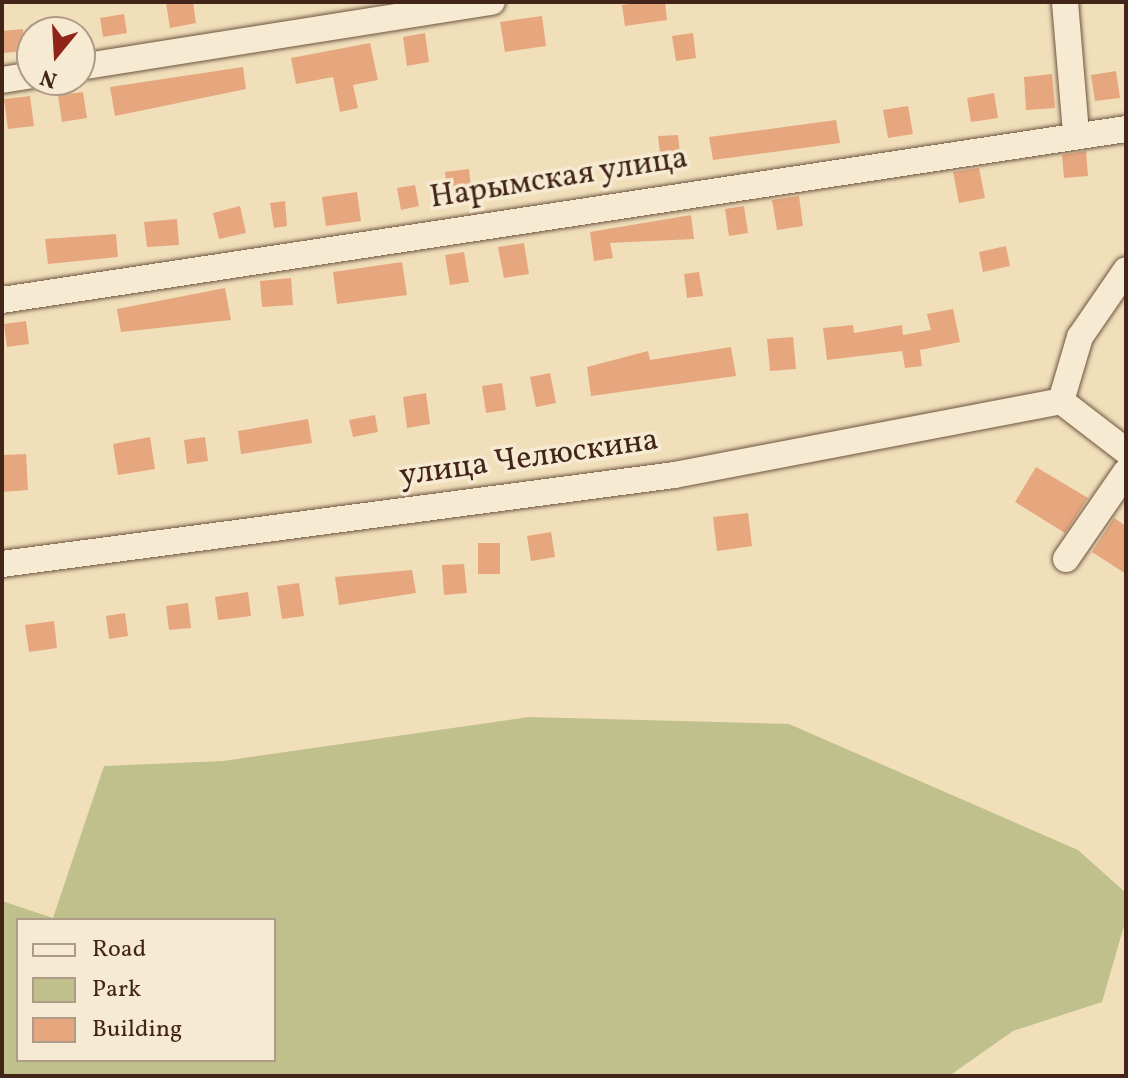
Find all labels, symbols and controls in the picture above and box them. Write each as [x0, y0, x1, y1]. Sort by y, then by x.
north arrow [16, 16, 96, 96]
text: N [37, 60, 61, 95]
street label: Нарымская улица [427, 140, 691, 218]
street label: улица Челюскина [397, 422, 661, 496]
legend [16, 918, 276, 1062]
text: Road [92, 933, 146, 967]
text: Park [92, 973, 141, 1007]
text: Building [92, 1013, 182, 1047]

